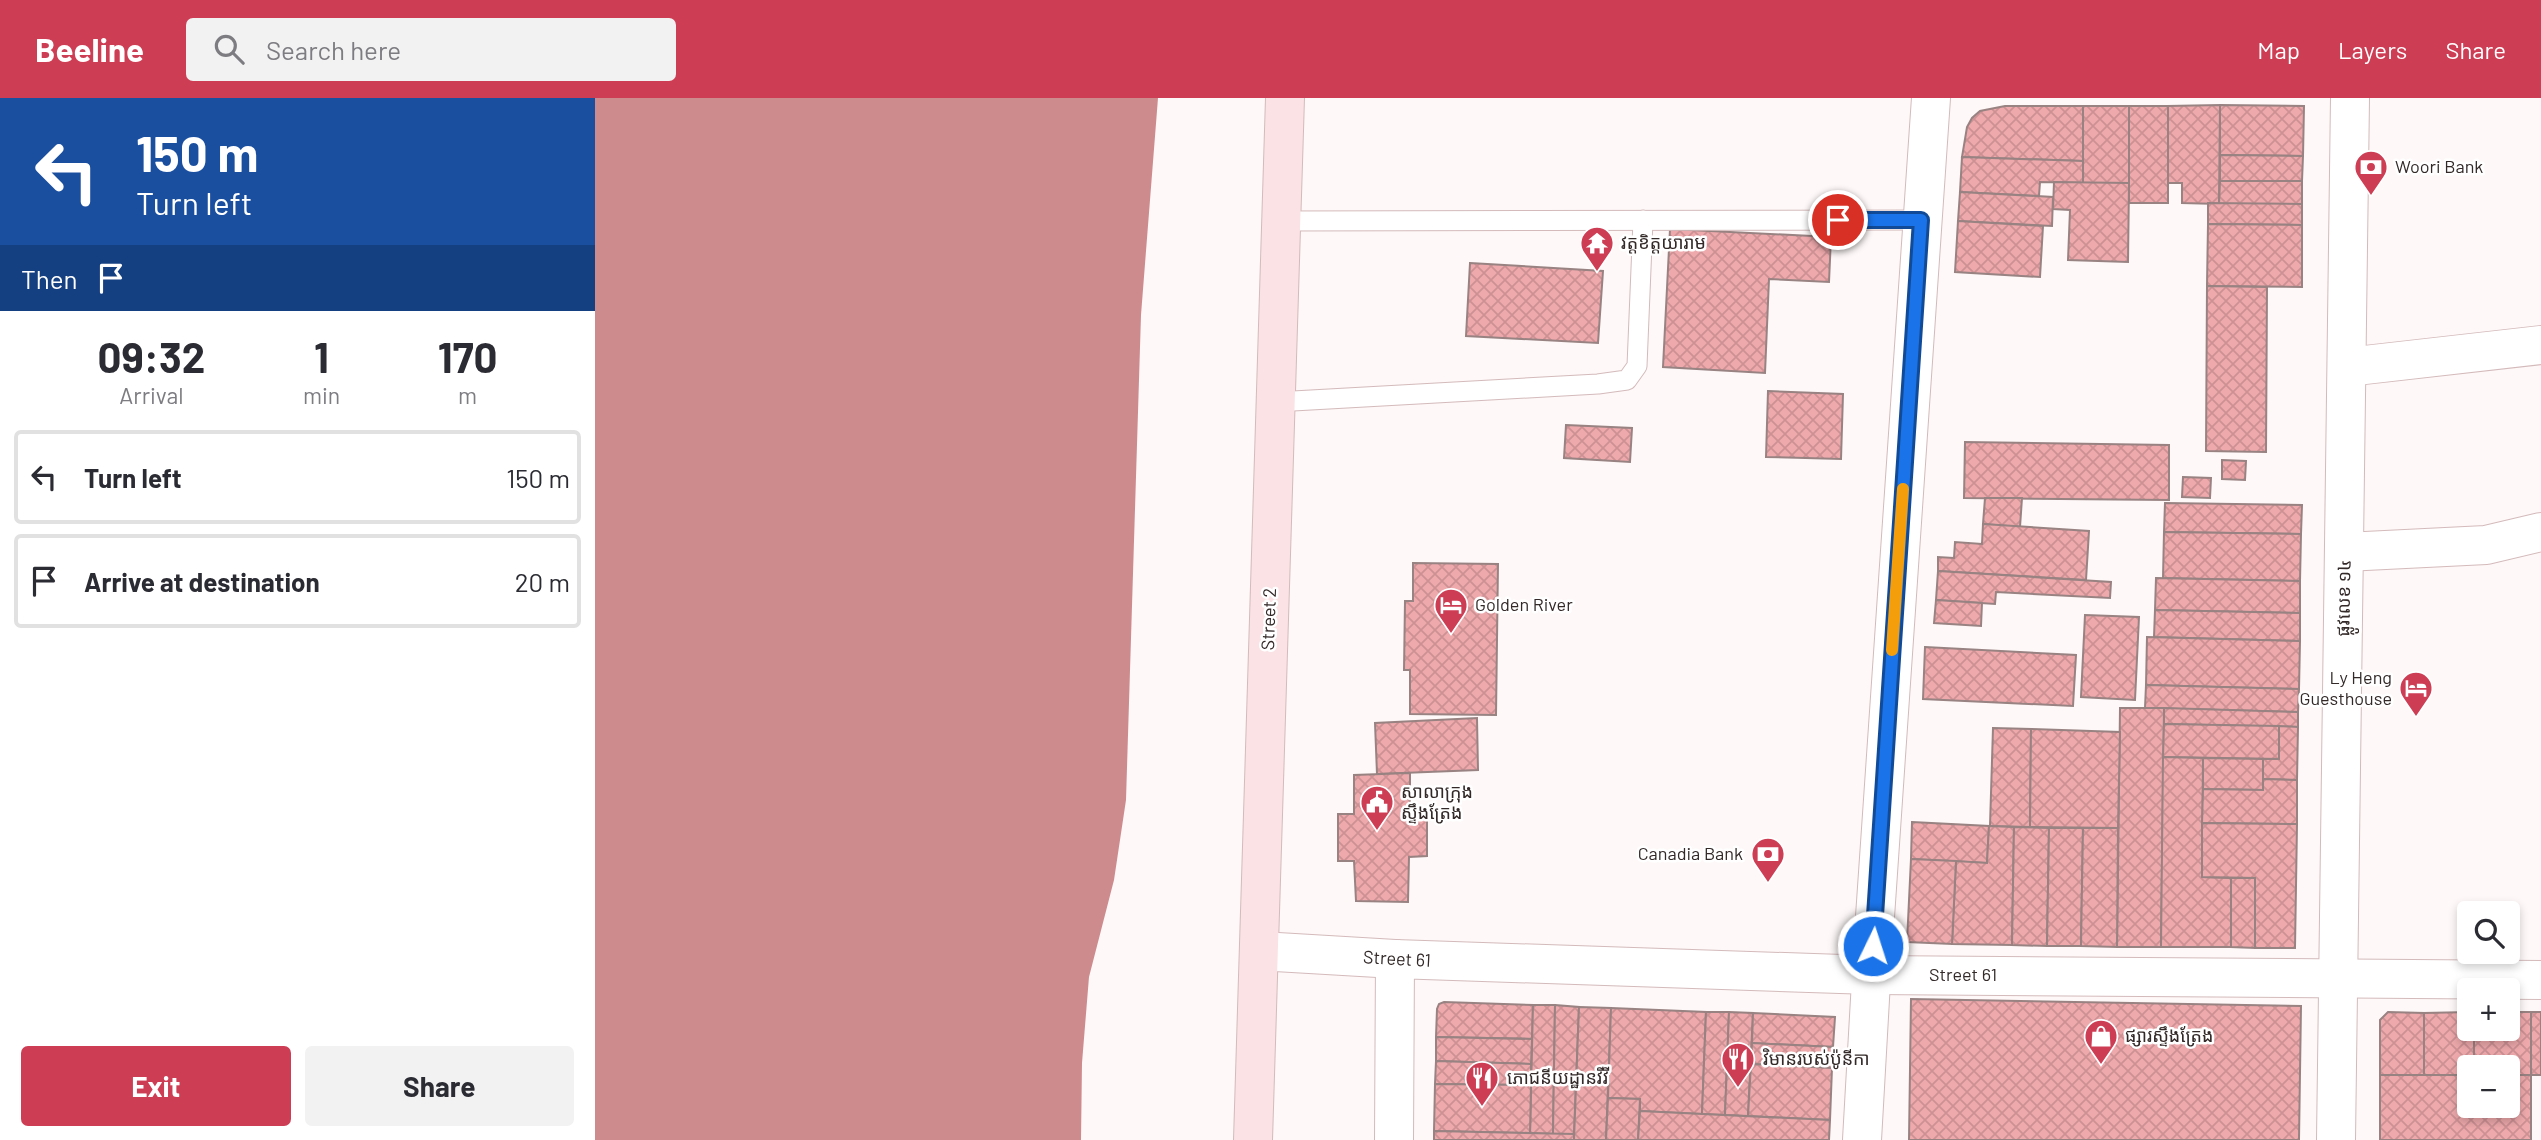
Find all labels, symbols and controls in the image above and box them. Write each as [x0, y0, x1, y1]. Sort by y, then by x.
search box [186, 18, 676, 81]
text: Beeline [35, 29, 144, 69]
icon: search [210, 30, 248, 68]
text: Search here [266, 34, 401, 65]
text: Map [2257, 35, 2300, 64]
text: Layers [2338, 35, 2407, 64]
text: Share [2445, 35, 2506, 64]
text: 150 m [136, 123, 258, 182]
icon: left [21, 126, 112, 217]
bank icon: Woori Bank [2352, 148, 2390, 197]
place label: Woori Bank [2395, 155, 2483, 177]
text: Turn left [136, 183, 253, 221]
pin [1808, 190, 1868, 250]
icon: arrive [1819, 201, 1857, 239]
temple icon: វត្តខិត្តយារាម [1578, 224, 1616, 273]
place label: វត្តខិត្តយារាម [1621, 231, 1706, 254]
icon: arrive [92, 259, 130, 297]
text: Then [21, 263, 78, 294]
text: 09:32 [98, 331, 205, 381]
text: 1 [314, 331, 329, 381]
text: 170 [438, 331, 497, 381]
text: Arrival [119, 381, 184, 409]
text: min [303, 381, 340, 409]
text: m [458, 381, 477, 409]
icon: left [25, 458, 63, 496]
text: Turn left [84, 462, 182, 493]
text: 150 m [506, 462, 570, 493]
street label: ផ្លូវលេខ ១៤ [2331, 559, 2361, 637]
icon: arrive [25, 562, 63, 600]
text: Arrive at destination [84, 566, 320, 597]
text: 20 m [515, 566, 570, 597]
hotel icon: Golden River [1432, 586, 1470, 635]
street label: Street 2 [1256, 587, 1280, 651]
place label: Golden River [1475, 593, 1573, 615]
place label: Ly Heng Guesthouse [2299, 666, 2392, 709]
hotel icon: Ly Heng Guesthouse [2397, 669, 2435, 718]
place label: សាលាក្រុង ស្ទឹងត្រែង [1401, 780, 1473, 824]
public building icon: សាលាក្រុង ស្ទឹងត្រែង [1358, 783, 1396, 832]
bank icon: Canadia Bank [1749, 835, 1787, 884]
place label: Canadia Bank [1638, 842, 1743, 864]
map controls [2457, 901, 2520, 1118]
button: search [2457, 901, 2520, 964]
position arrow [1836, 909, 1910, 983]
street label: Street 61 [1363, 945, 1432, 971]
street label: Street 61 [1929, 963, 1997, 985]
button: + [2457, 978, 2520, 1041]
shop icon: ផ្សារស្ទឹងត្រែង [2082, 1017, 2120, 1066]
place label: ផ្សារស្ទឹងត្រែង [2125, 1024, 2213, 1047]
restaurant icon: វិមានរបស់ប៉ូនីកា [1719, 1040, 1757, 1089]
button: Exit [21, 1046, 291, 1126]
button: Share [305, 1046, 574, 1126]
place label: វិមានរបស់ប៉ូនីកា [1762, 1047, 1870, 1070]
button: − [2457, 1055, 2520, 1118]
restaurant icon: ភោជនីយដ្ឋានវីវី [1463, 1059, 1501, 1108]
place label: ភោជនីយដ្ឋានវីវី [1507, 1066, 1610, 1089]

